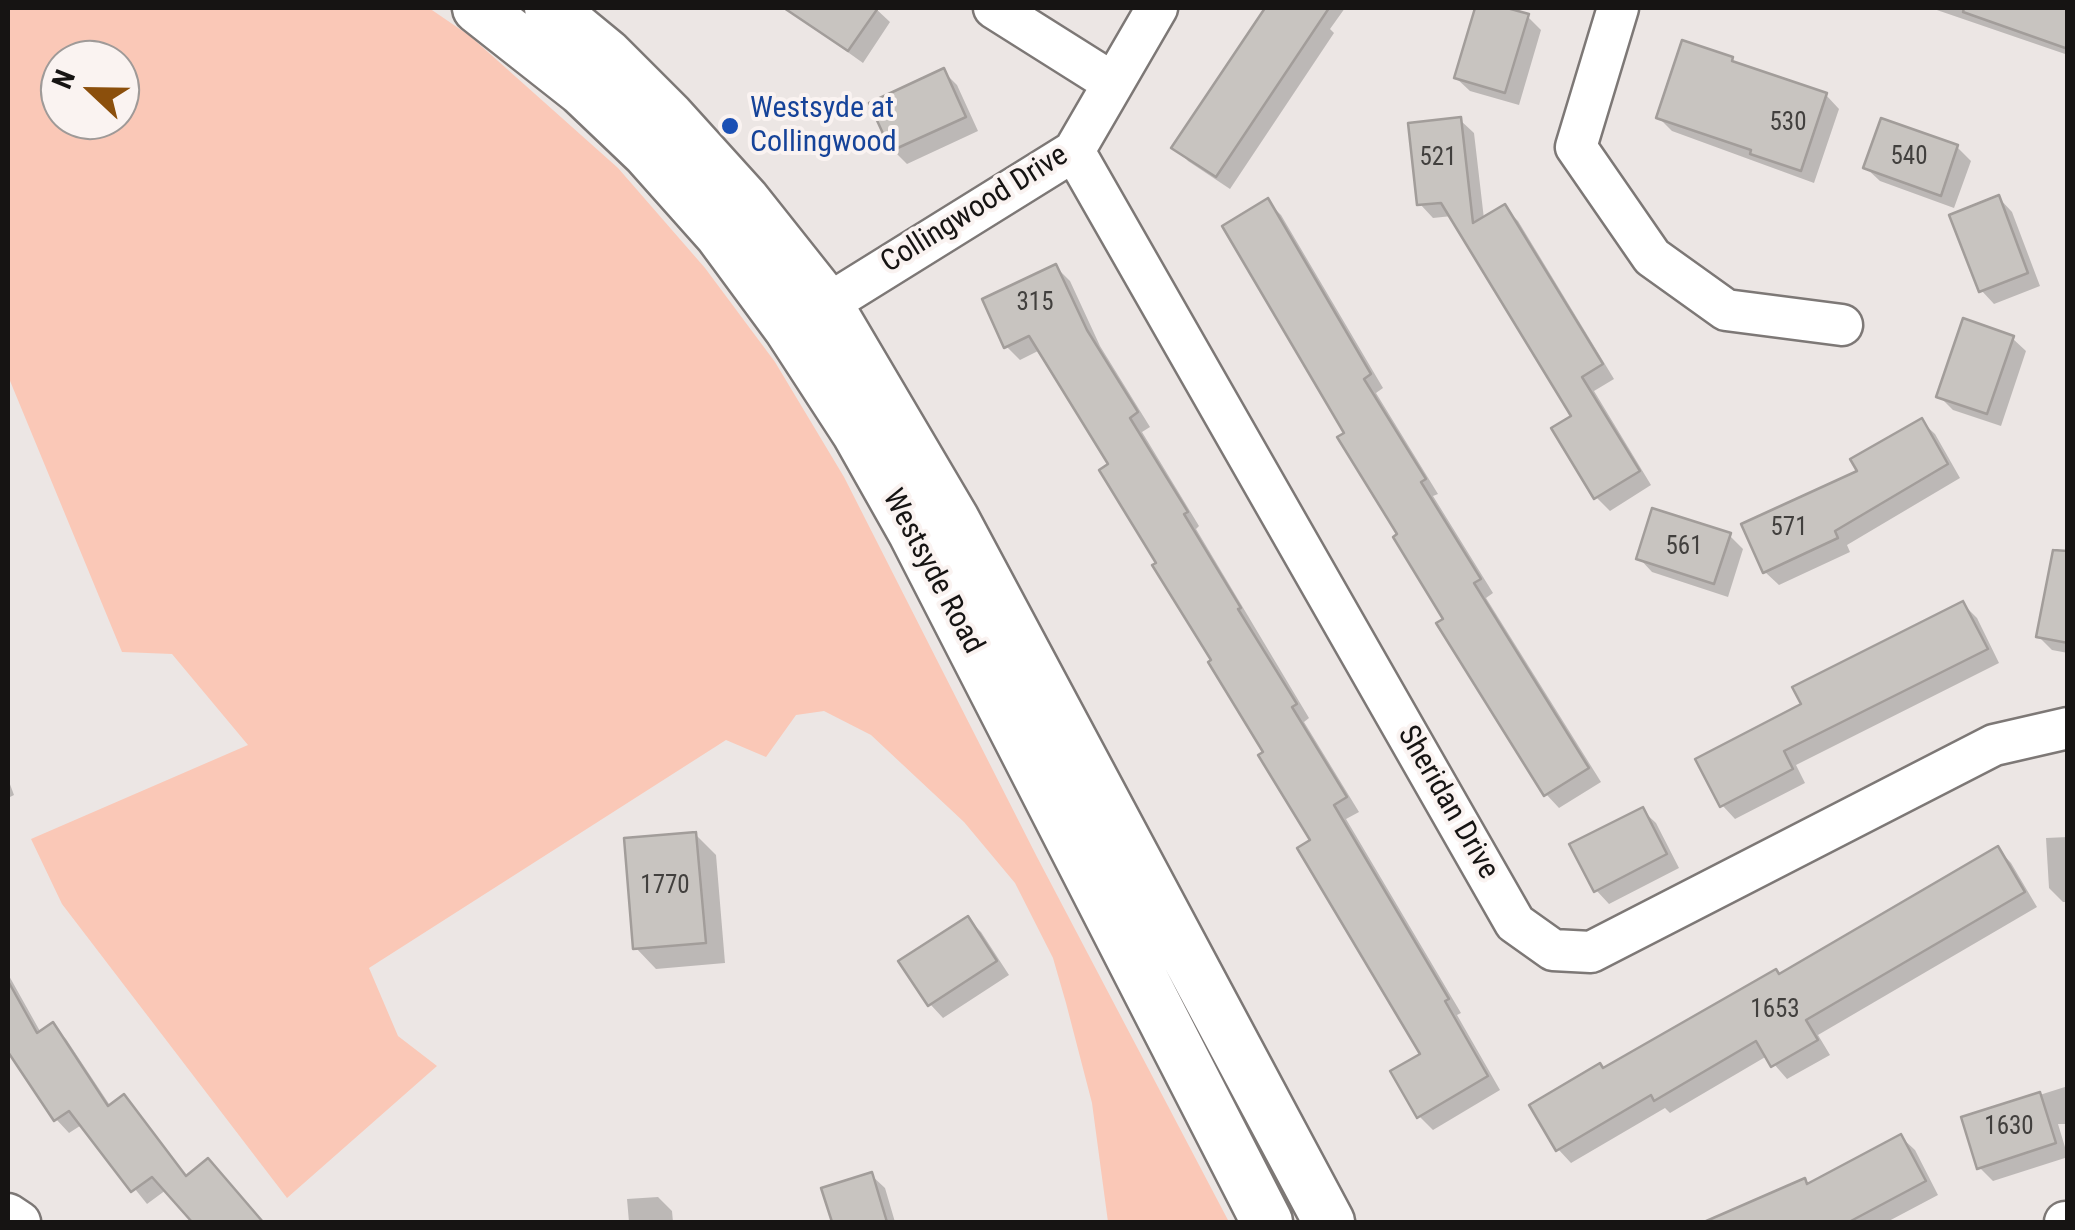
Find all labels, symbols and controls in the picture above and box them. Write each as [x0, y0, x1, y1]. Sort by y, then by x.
north arrow [40, 40, 140, 140]
text: N [45, 65, 82, 93]
place label: Westsyde at Collingwood [750, 91, 897, 162]
house number: 530 [1769, 109, 1807, 139]
marker: Westsyde at Collingwood [719, 115, 741, 137]
street label: Collingwood Drive [875, 138, 1075, 282]
house number: 540 [1890, 143, 1928, 173]
house number: 521 [1419, 144, 1457, 174]
house number: 315 [1016, 289, 1054, 319]
street label: Westsyde Road [874, 484, 990, 660]
house number: 571 [1770, 514, 1808, 544]
house number: 561 [1665, 533, 1703, 563]
street label: Sheridan Drive [1389, 720, 1505, 886]
house number: 1770 [640, 872, 690, 902]
house number: 1653 [1750, 996, 1800, 1026]
house number: 1630 [1984, 1113, 2034, 1143]

